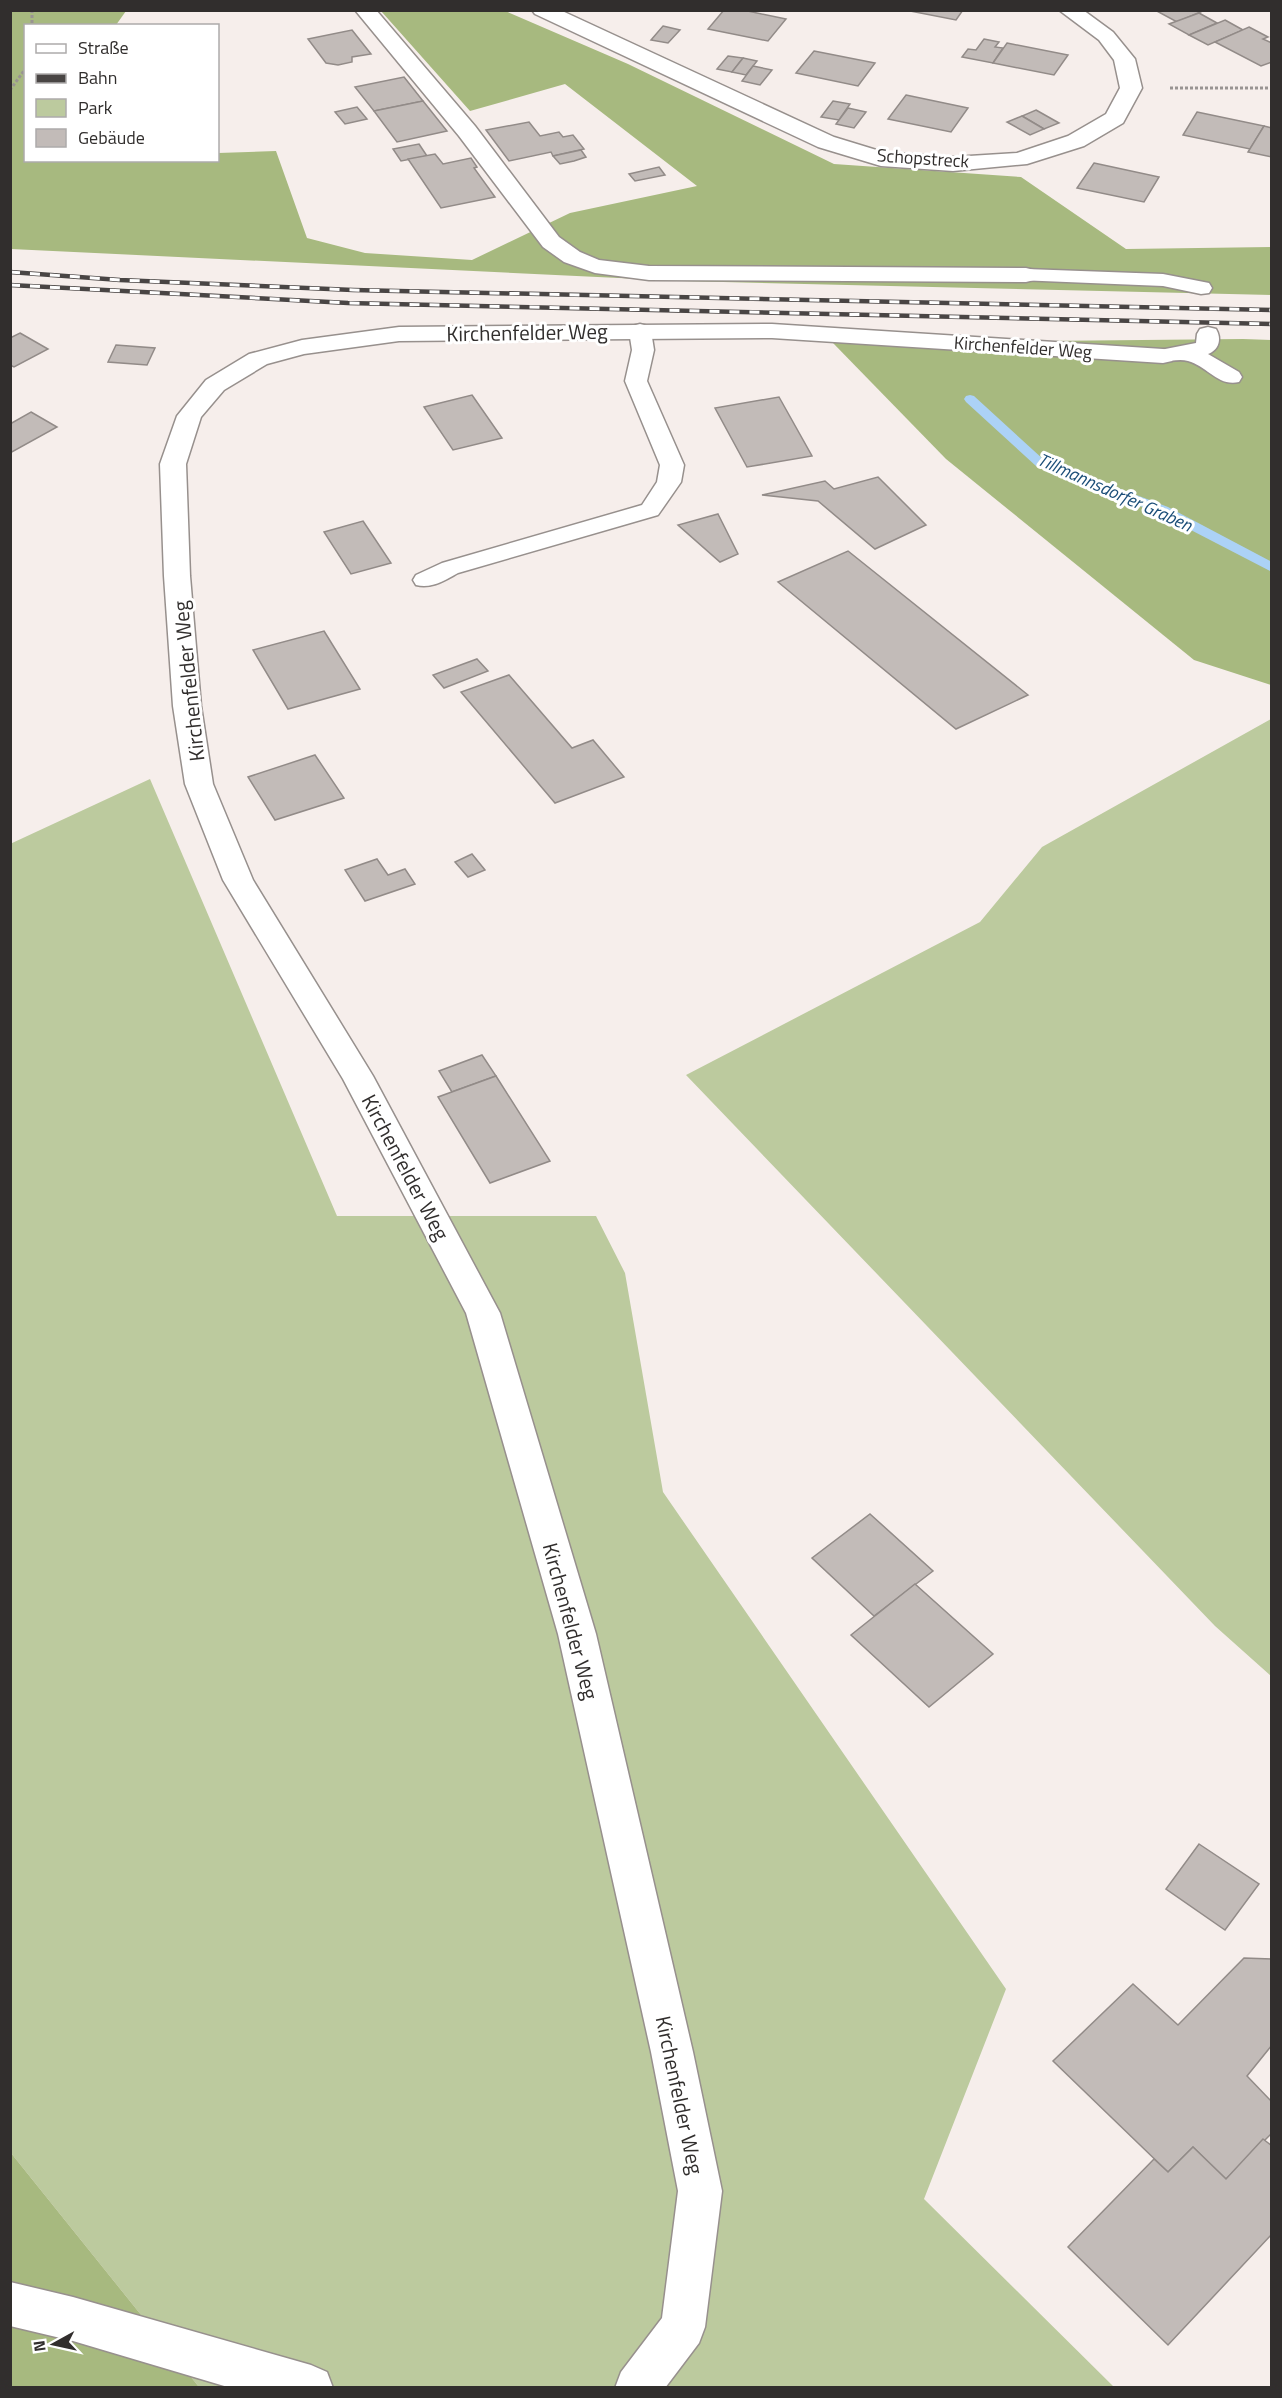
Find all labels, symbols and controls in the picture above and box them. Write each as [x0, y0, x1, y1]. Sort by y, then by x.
legend [24, 24, 219, 162]
text: Straße [78, 34, 129, 61]
text: Bahn [78, 64, 117, 91]
text: Park [78, 94, 113, 121]
text: Gebäude [78, 124, 145, 151]
street label: Schopstreck [876, 141, 970, 175]
street label: Kirchenfelder Weg [446, 315, 608, 349]
street label: Kirchenfelder Weg [953, 329, 1093, 365]
water label: Tillmannsdorfer Graben [1033, 446, 1197, 539]
street label: Kirchenfelder Weg [164, 599, 212, 763]
street label: Kirchenfelder Weg [354, 1088, 458, 1246]
street label: Kirchenfelder Weg [535, 1539, 607, 1703]
street label: Kirchenfelder Weg [648, 2013, 712, 2177]
north arrow [24, 2314, 84, 2374]
text: N [26, 2339, 52, 2353]

